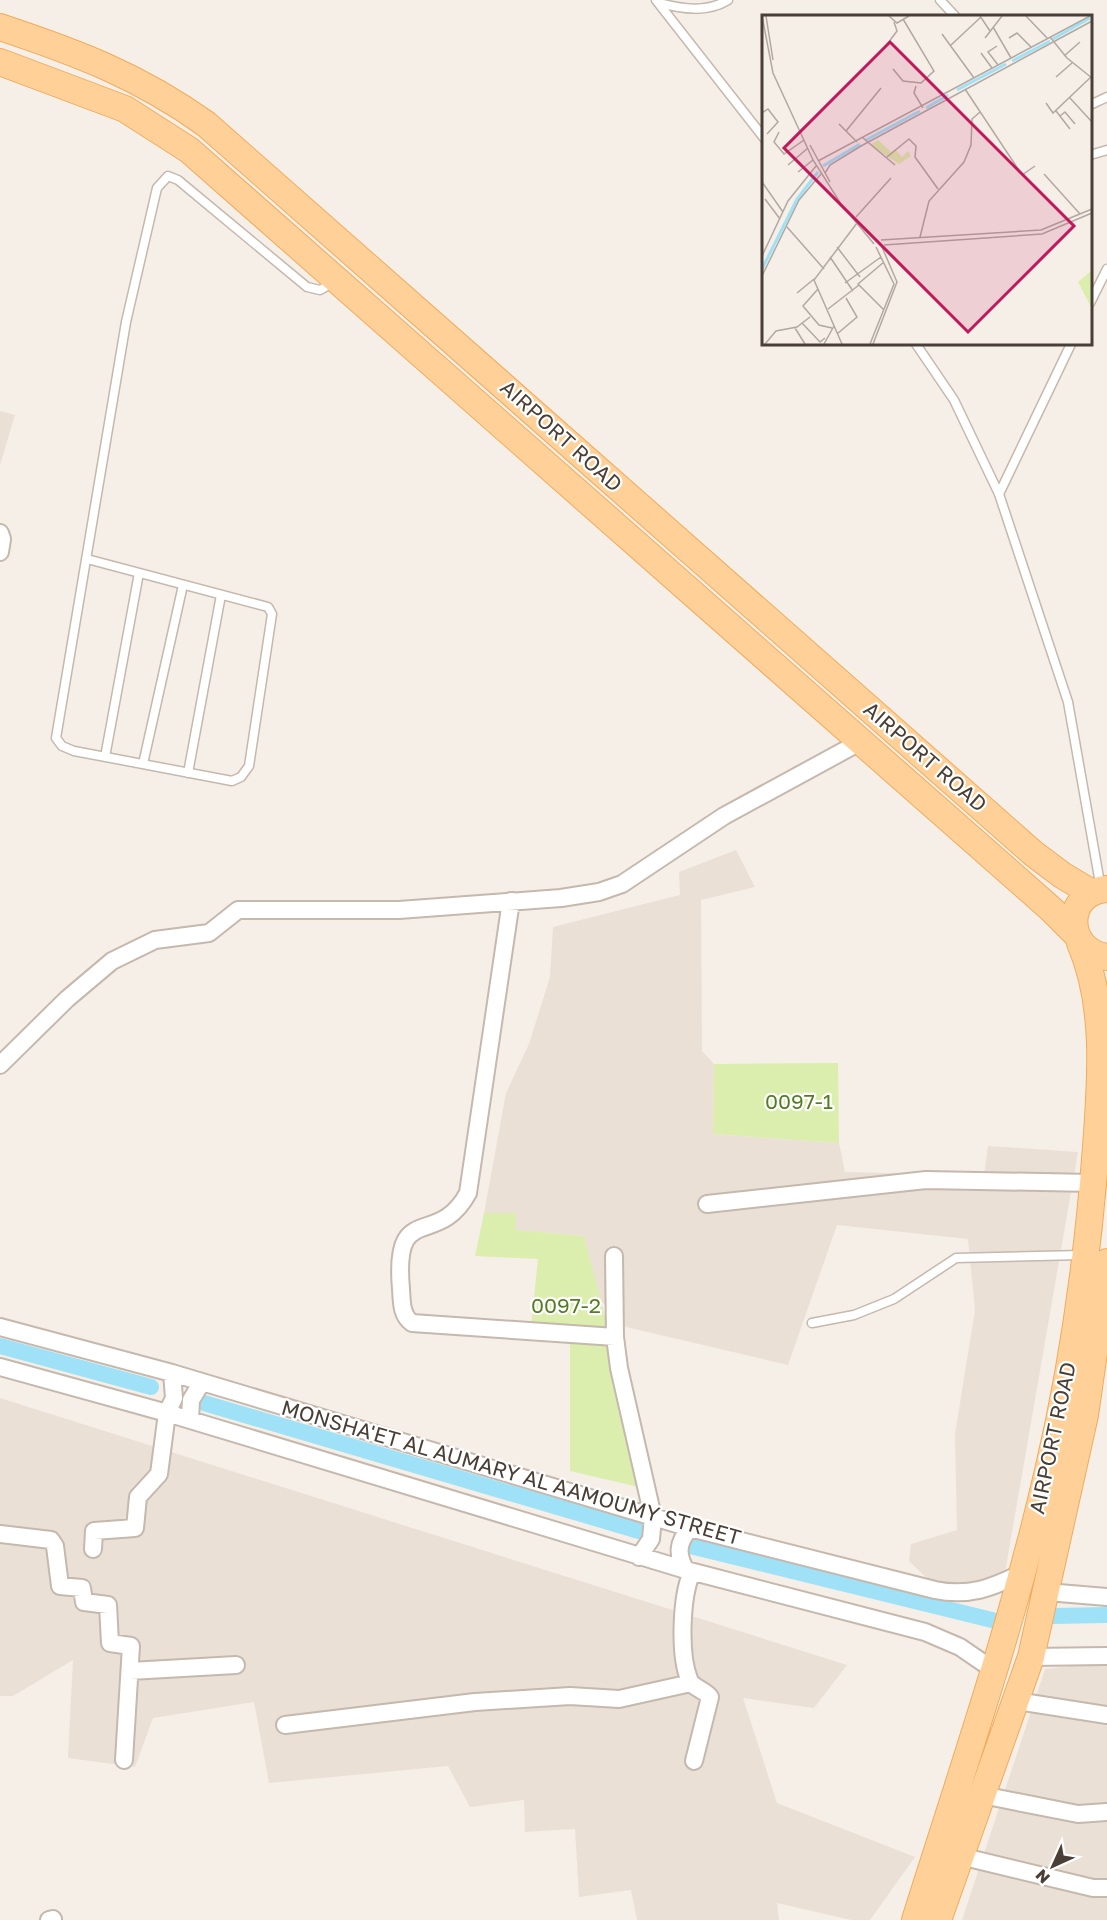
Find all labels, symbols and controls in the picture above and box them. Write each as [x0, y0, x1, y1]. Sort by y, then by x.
inset map [762, 15, 1092, 345]
street label: AIRPORT ROAD [495, 374, 628, 497]
street label: AIRPORT ROAD [859, 696, 993, 817]
park label: 0097-1 [765, 1088, 833, 1114]
park label: 0097-2 [531, 1292, 601, 1318]
street label: AIRPORT ROAD [1023, 1359, 1081, 1516]
street label: MONSHA'ET AL AUMARY AL AAMOUMY STREET [279, 1394, 744, 1550]
north arrow [1023, 1836, 1083, 1896]
text: N [1031, 1865, 1054, 1888]

